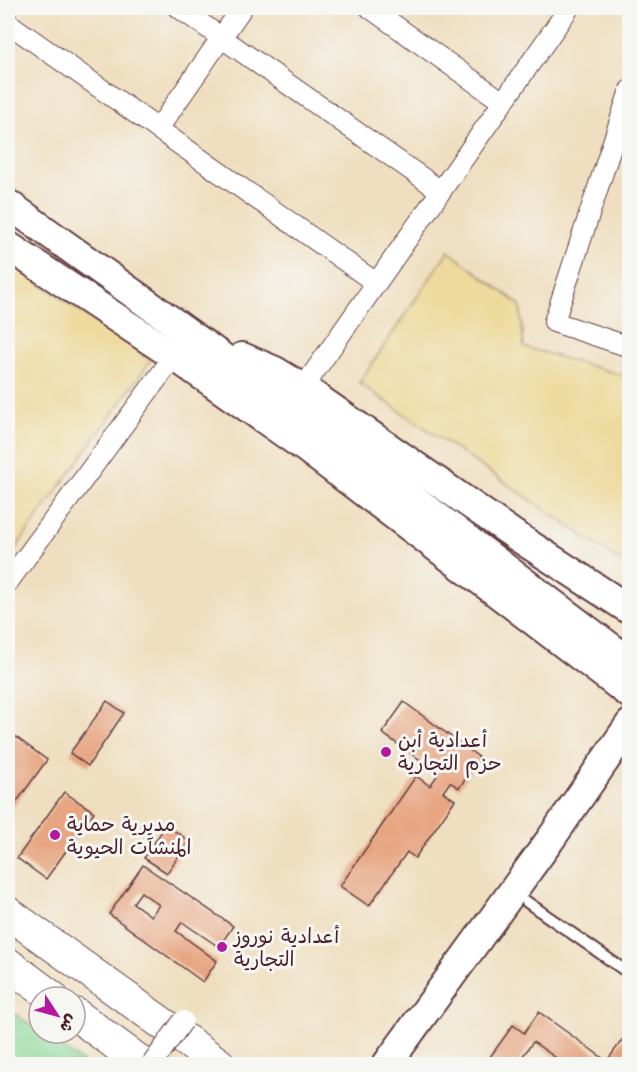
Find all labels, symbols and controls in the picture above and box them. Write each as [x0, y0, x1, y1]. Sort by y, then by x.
place label: أعدادية أبن حزم التجارية [398, 729, 502, 778]
marker: أعدادية أبن حزم التجارية [379, 745, 393, 759]
place label: مديرية حماية المنشآت الحيوية [67, 813, 192, 860]
marker: مديرية حماية المنشآت الحيوية [48, 828, 62, 842]
place label: أعدادية نوروز التجارية [232, 925, 339, 971]
marker: أعدادية نوروز التجارية [215, 940, 229, 954]
north arrow [27, 985, 87, 1045]
text: ش [56, 1011, 81, 1036]

